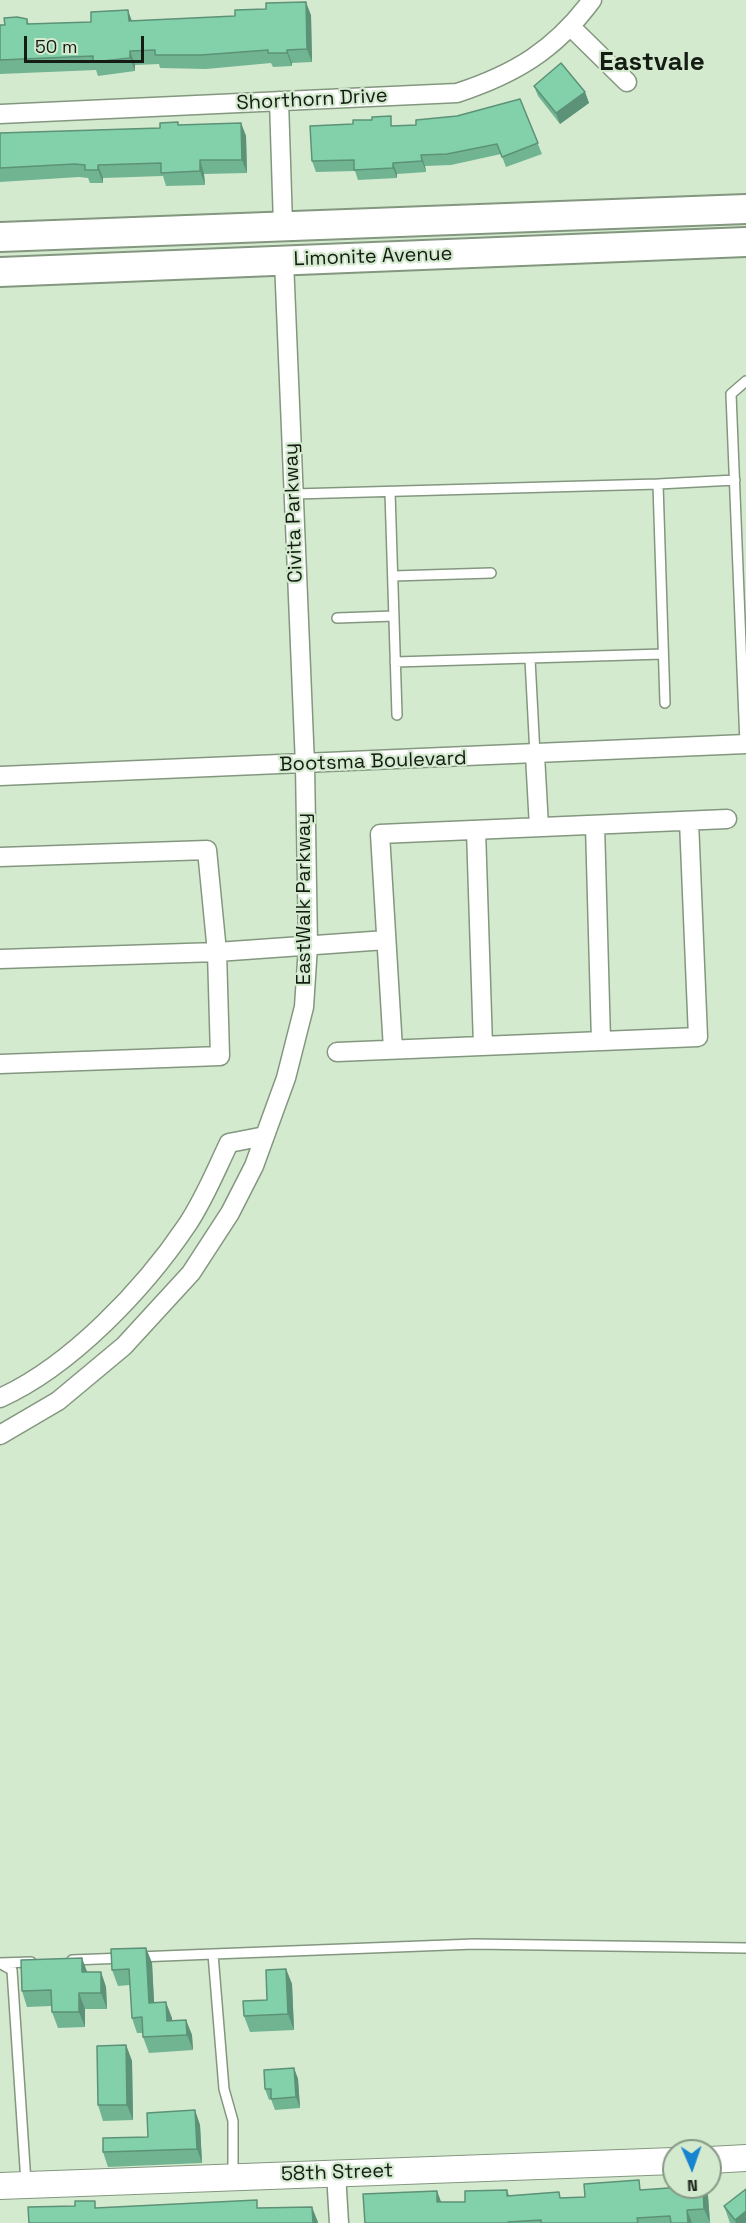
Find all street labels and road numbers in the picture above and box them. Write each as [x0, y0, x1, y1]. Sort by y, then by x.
street label: Shorthorn Drive [236, 84, 388, 116]
street label: Limonite Avenue [293, 242, 453, 272]
street label: Civita Parkway [280, 443, 308, 583]
street label: Bootsma Boulevard [279, 747, 467, 777]
street label: EastWalk Parkway [293, 813, 317, 985]
street label: 58th Street [281, 2159, 393, 2187]

